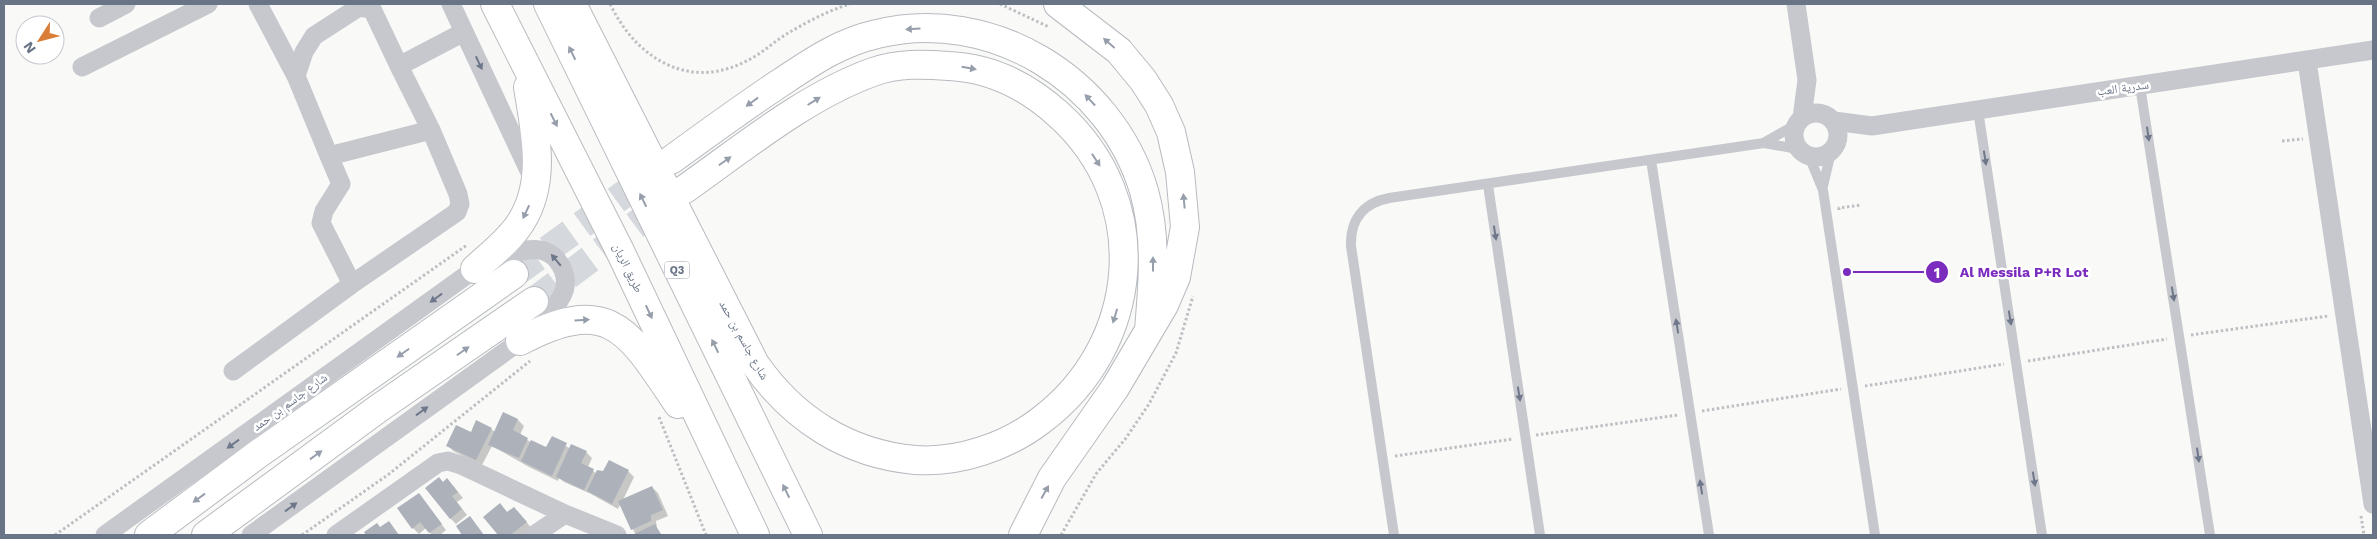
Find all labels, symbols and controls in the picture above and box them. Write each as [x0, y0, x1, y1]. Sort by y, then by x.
north arrow [15, 15, 65, 65]
one-way arrow [905, 25, 921, 33]
one-way arrow [1104, 37, 1116, 49]
text: N [20, 39, 39, 57]
one-way arrow [568, 46, 577, 61]
one-way arrow [476, 56, 484, 70]
one-way arrow [961, 64, 977, 72]
street label: سدرية العب [2096, 77, 2150, 99]
one-way arrow [1084, 94, 1096, 106]
one-way arrow [745, 97, 759, 107]
one-way arrow [808, 97, 821, 106]
one-way arrow [550, 113, 558, 127]
one-way arrow [2144, 126, 2152, 142]
one-way arrow [1982, 150, 1990, 166]
one-way arrow [1091, 153, 1101, 167]
one-way arrow [718, 156, 732, 166]
one-way arrow [639, 193, 647, 207]
one-way arrow [1180, 193, 1188, 209]
one-way arrow [522, 204, 530, 219]
one-way arrow [1491, 225, 1499, 241]
street label: طريق الريان [610, 241, 646, 295]
one-way arrow [550, 254, 561, 267]
one-way arrow [1149, 255, 1157, 271]
callout: Al Messila P+R Lot [1924, 258, 2098, 287]
road number: Q3 [664, 262, 690, 278]
text: 1 [1934, 264, 1940, 282]
text: Al Messila P+R Lot [1960, 264, 2088, 280]
one-way arrow [2169, 287, 2177, 303]
one-way arrow [429, 293, 443, 303]
street label: شارع جاسم بن حمد [716, 298, 772, 383]
one-way arrow [645, 305, 654, 320]
one-way arrow [1111, 309, 1119, 324]
one-way arrow [2006, 311, 2014, 327]
one-way arrow [574, 316, 590, 324]
one-way arrow [1672, 318, 1680, 334]
one-way arrow [710, 338, 719, 353]
one-way arrow [456, 346, 469, 356]
one-way arrow [396, 348, 410, 358]
street label: شارع جاسم بن حمد [250, 370, 331, 435]
one-way arrow [1516, 386, 1524, 402]
one-way arrow [415, 406, 428, 417]
one-way arrow [226, 439, 240, 449]
one-way arrow [2194, 447, 2202, 463]
one-way arrow [309, 449, 322, 460]
one-way arrow [2030, 471, 2038, 487]
one-way arrow [1697, 479, 1705, 495]
one-way arrow [782, 484, 790, 499]
one-way arrow [1041, 484, 1049, 499]
one-way arrow [192, 493, 206, 503]
one-way arrow [284, 502, 298, 512]

